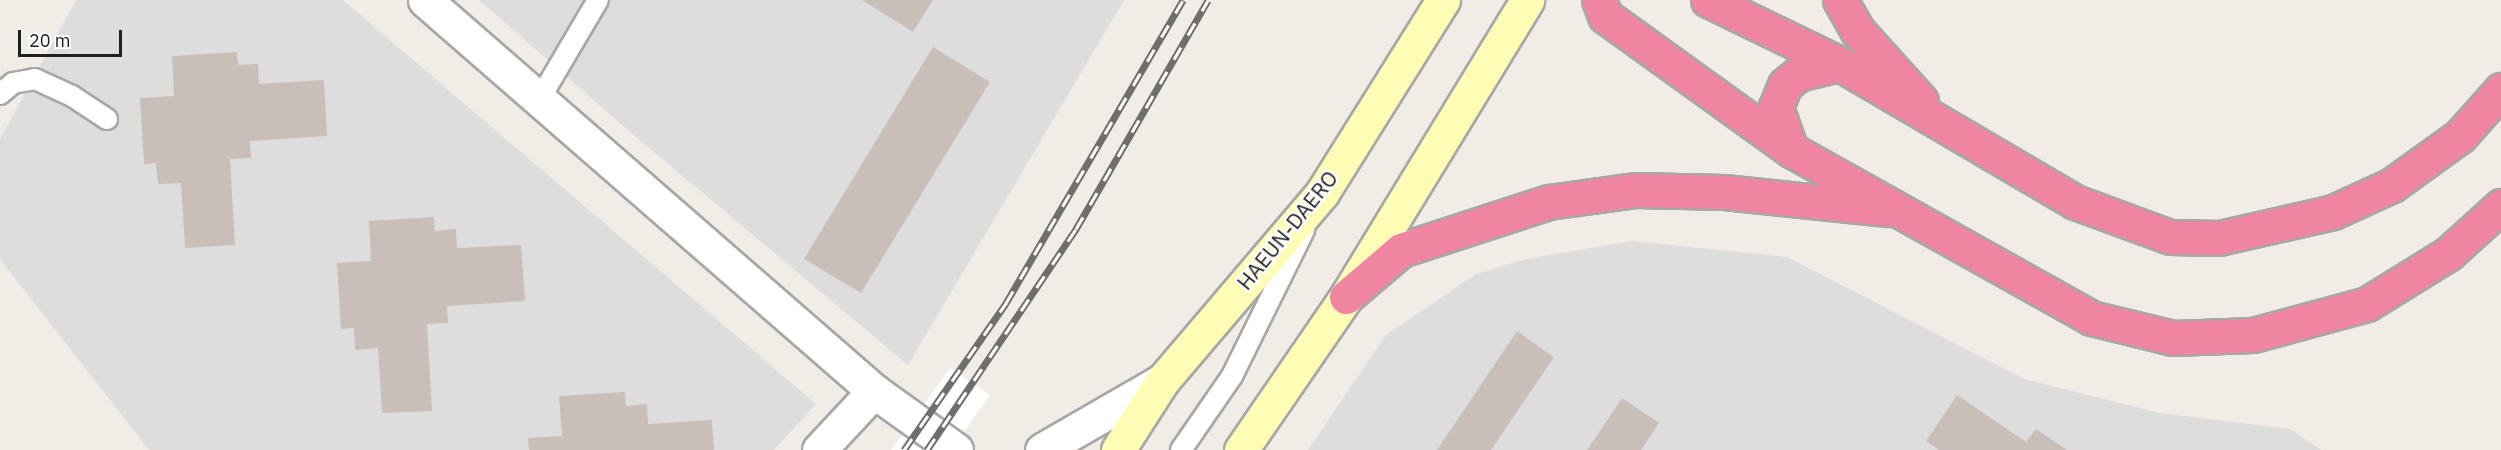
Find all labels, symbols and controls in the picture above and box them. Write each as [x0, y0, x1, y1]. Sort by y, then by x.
scale bar [21, 18, 124, 56]
text: 20 m [29, 29, 71, 52]
street label: HAEUN-DAERO [1231, 165, 1343, 295]

